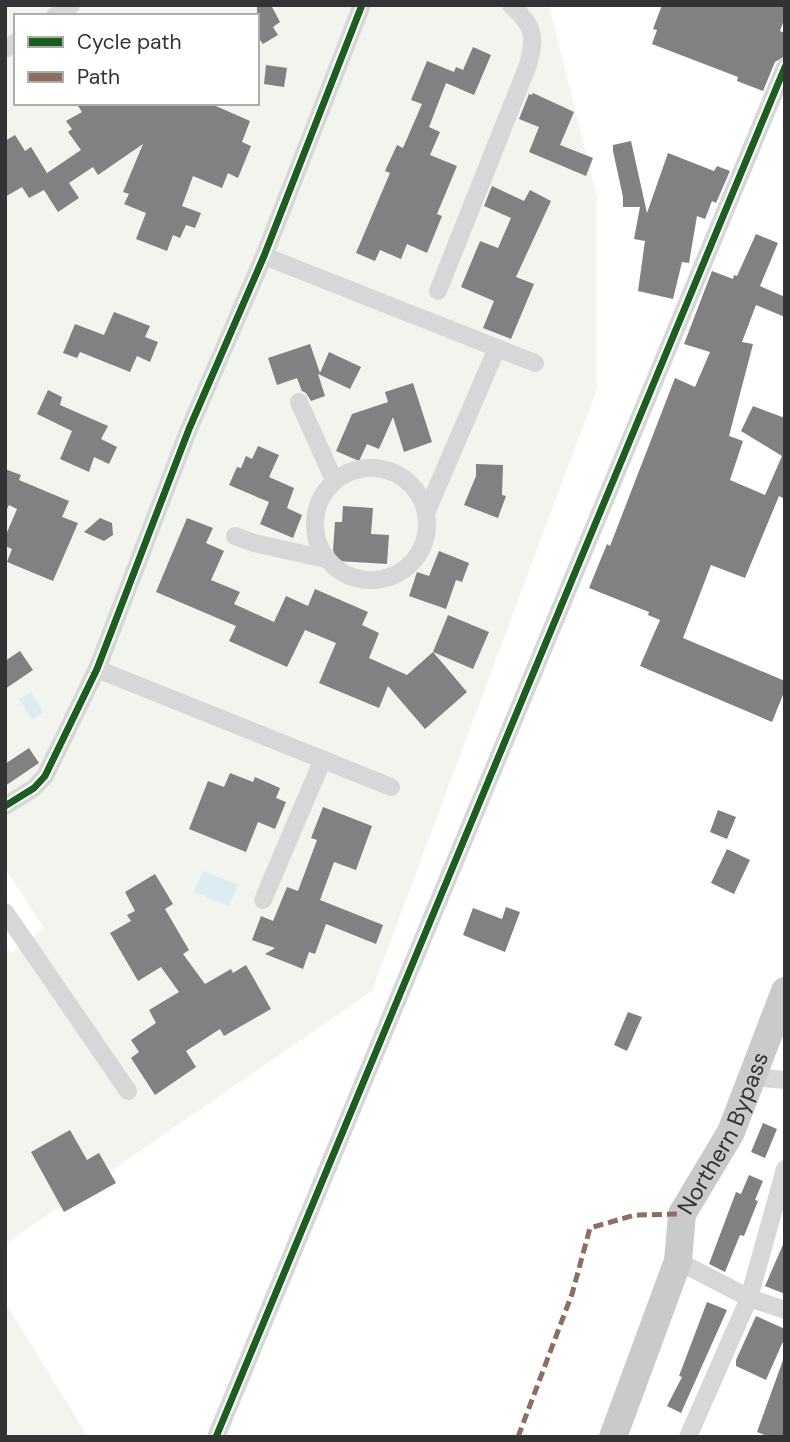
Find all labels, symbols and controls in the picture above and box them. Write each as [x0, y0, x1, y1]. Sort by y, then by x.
legend [14, 14, 259, 105]
text: Cycle path [77, 28, 182, 56]
text: Path [77, 63, 120, 91]
street label: Northern Bypass [670, 1048, 775, 1220]

